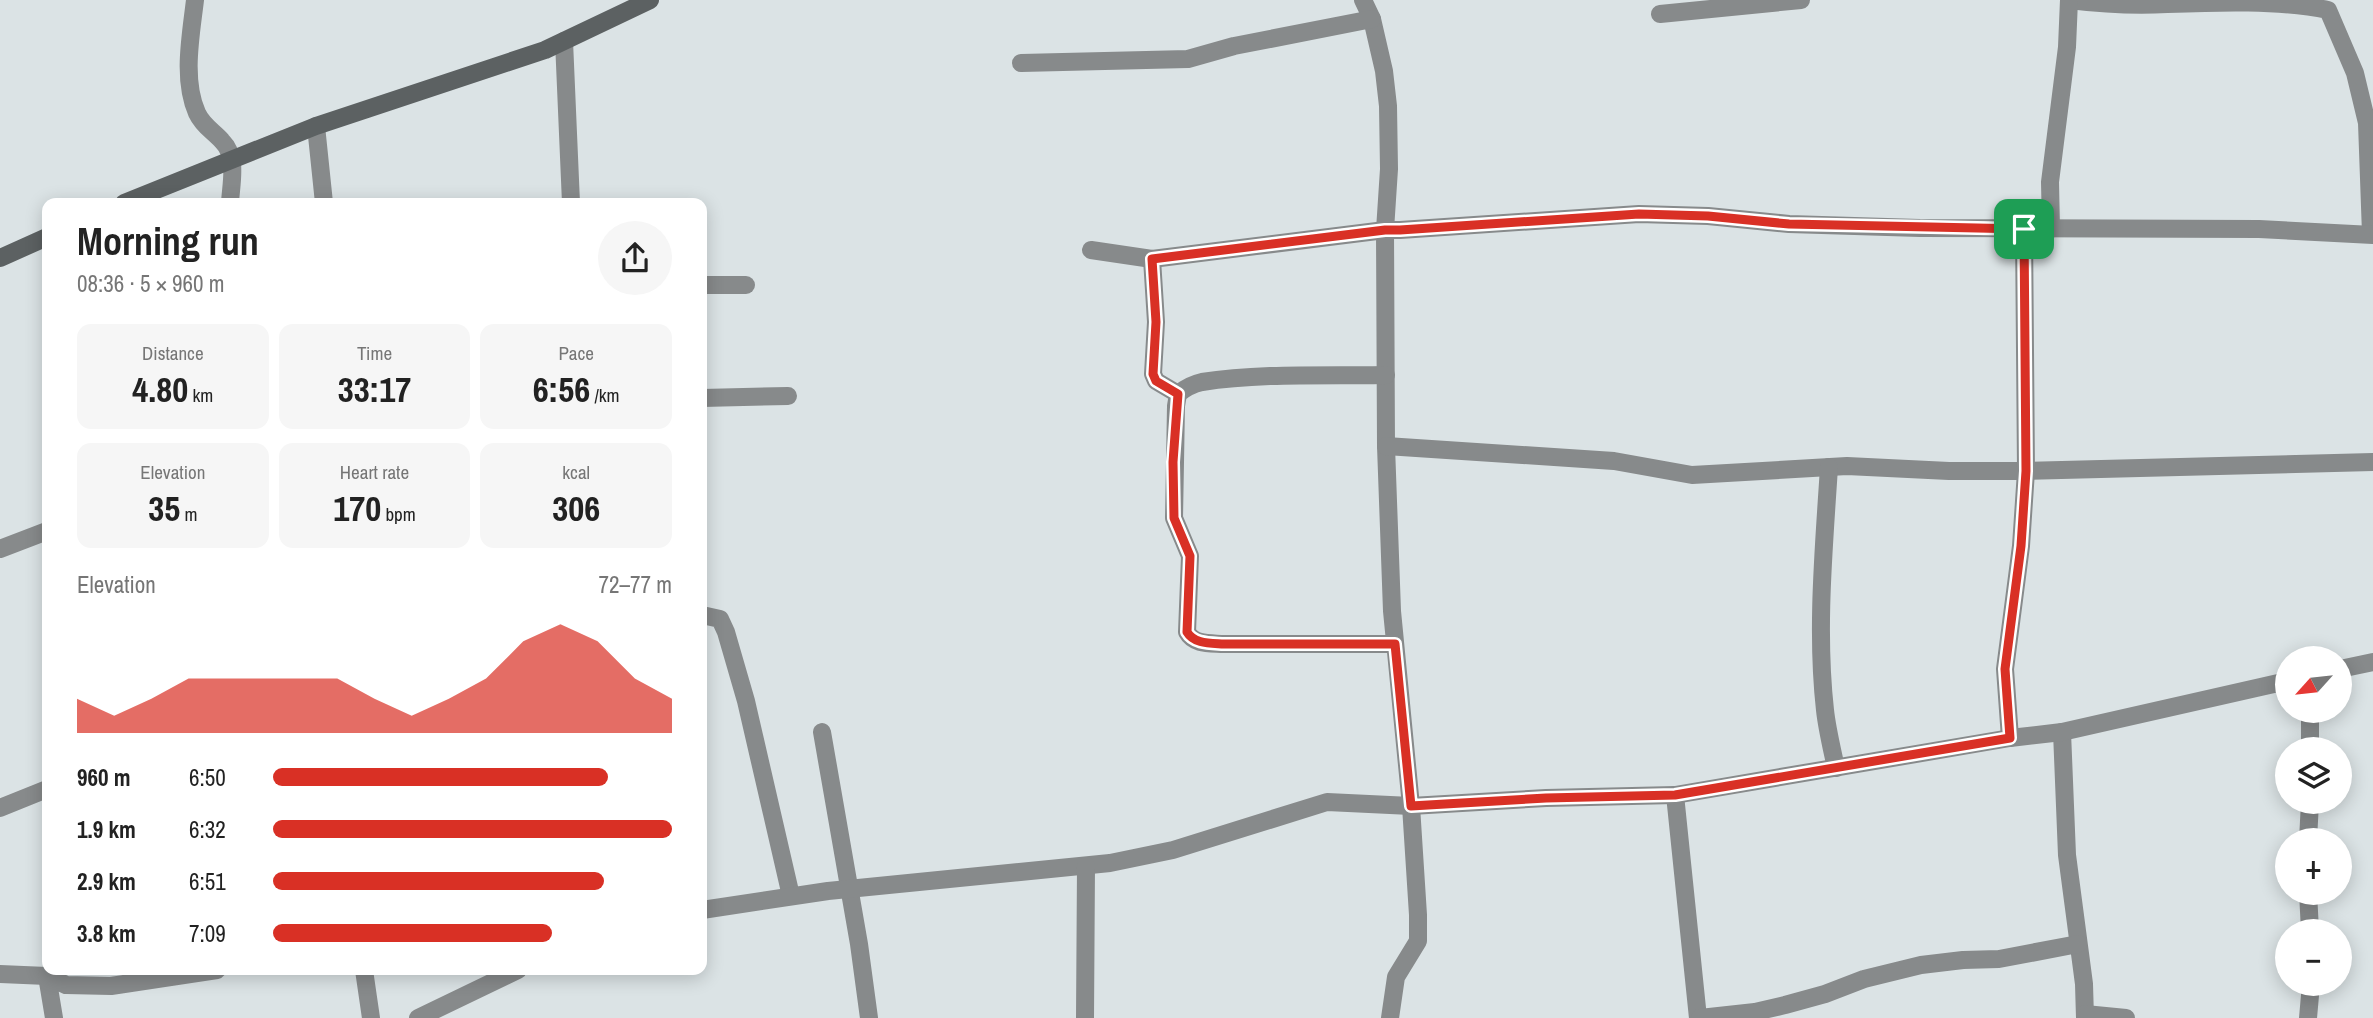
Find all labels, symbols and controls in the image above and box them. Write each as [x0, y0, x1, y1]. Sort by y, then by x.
pin [1994, 199, 2054, 259]
icon: arrive [2005, 210, 2043, 248]
text: Morning run [77, 216, 259, 267]
button: share [598, 221, 672, 295]
text: 08:36 · 5 × 960 m [77, 268, 224, 299]
text: Distance [142, 340, 204, 366]
text: Time [357, 340, 392, 366]
text: Pace [558, 340, 594, 366]
text: 4.80 [132, 366, 188, 413]
text: 33:17 [338, 366, 411, 413]
text: 6:56 [533, 366, 590, 413]
text: km [188, 382, 213, 408]
text: /km [590, 382, 620, 408]
text: Elevation [140, 459, 205, 485]
text: Heart rate [340, 459, 409, 485]
text: kcal [562, 459, 590, 485]
text: 35 [148, 485, 180, 532]
text: 170 [333, 485, 381, 532]
text: 306 [552, 485, 600, 532]
text: m [180, 501, 197, 527]
text: bpm [381, 501, 416, 527]
text: Elevation [77, 569, 156, 600]
text: 72–77 m [599, 569, 672, 600]
north arrow [2275, 646, 2352, 723]
map controls [2275, 646, 2352, 996]
button: layers [2275, 737, 2352, 814]
text: 960 m [77, 762, 130, 793]
text: 6:50 [189, 762, 226, 793]
text: 1.9 km [77, 814, 136, 845]
text: 6:32 [189, 814, 226, 845]
button: + [2275, 828, 2352, 905]
text: 2.9 km [77, 866, 136, 897]
text: 6:51 [189, 866, 226, 897]
text: 3.8 km [77, 918, 136, 949]
text: 7:09 [189, 918, 226, 949]
button: − [2275, 919, 2352, 996]

